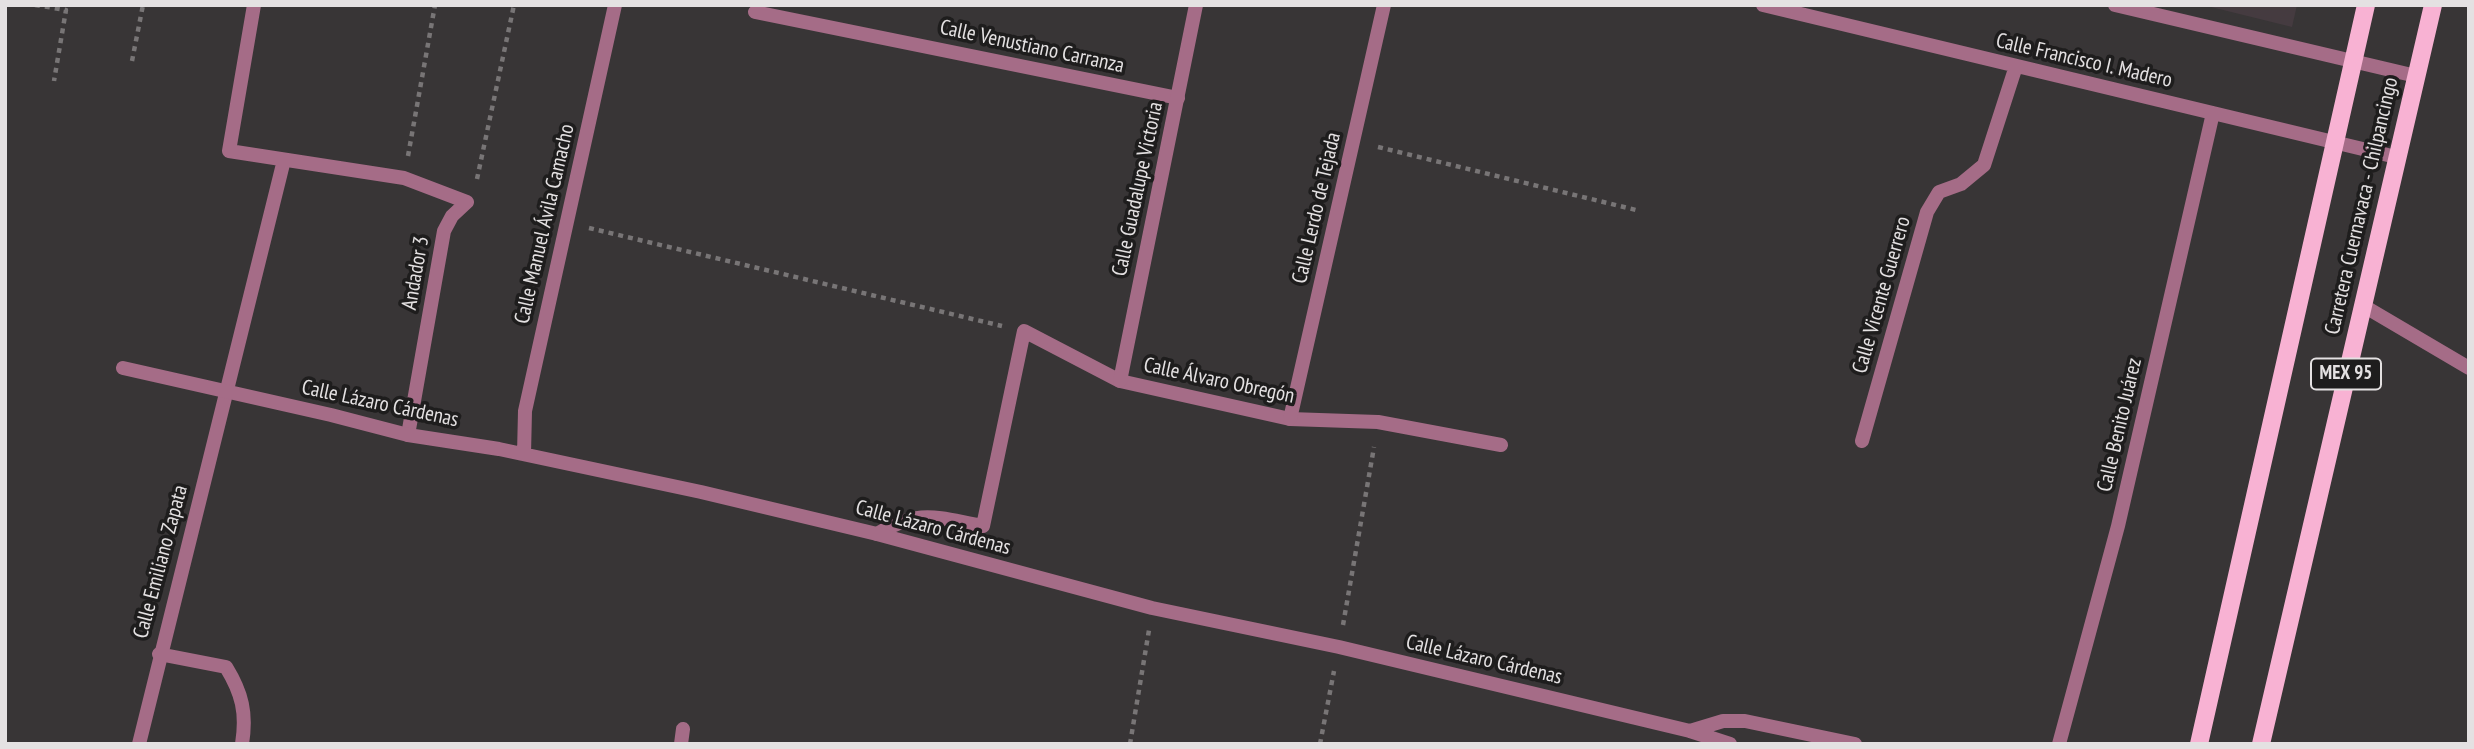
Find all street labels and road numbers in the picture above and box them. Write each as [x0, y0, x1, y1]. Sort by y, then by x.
street label: Calle Venustiano Carranza [938, 15, 1126, 79]
street label: Calle Francisco I. Madero [1994, 28, 2174, 94]
street label: Carretera Cuernavaca - Chilpancingo [2320, 75, 2404, 337]
street label: Calle Guadalupe Victoria [1107, 100, 1169, 278]
street label: Calle Manuel Ávila Camacho [510, 122, 580, 326]
street label: Calle Lerdo de Tejada [1287, 130, 1347, 286]
street label: Calle Vicente Guerrero [1848, 214, 1916, 376]
street label: Andador 3 [397, 234, 435, 312]
street label: Calle Álvaro Obregón [1141, 353, 1297, 409]
street label: Calle Benito Juárez [2092, 356, 2148, 494]
road number: MEX 95 [2311, 358, 2381, 390]
street label: Calle Lázaro Cárdenas [299, 375, 461, 433]
street label: Calle Emiliano Zapata [128, 483, 194, 641]
street label: Calle Lázaro Cárdenas [853, 495, 1013, 561]
street label: Calle Lázaro Cárdenas [1404, 630, 1564, 690]

